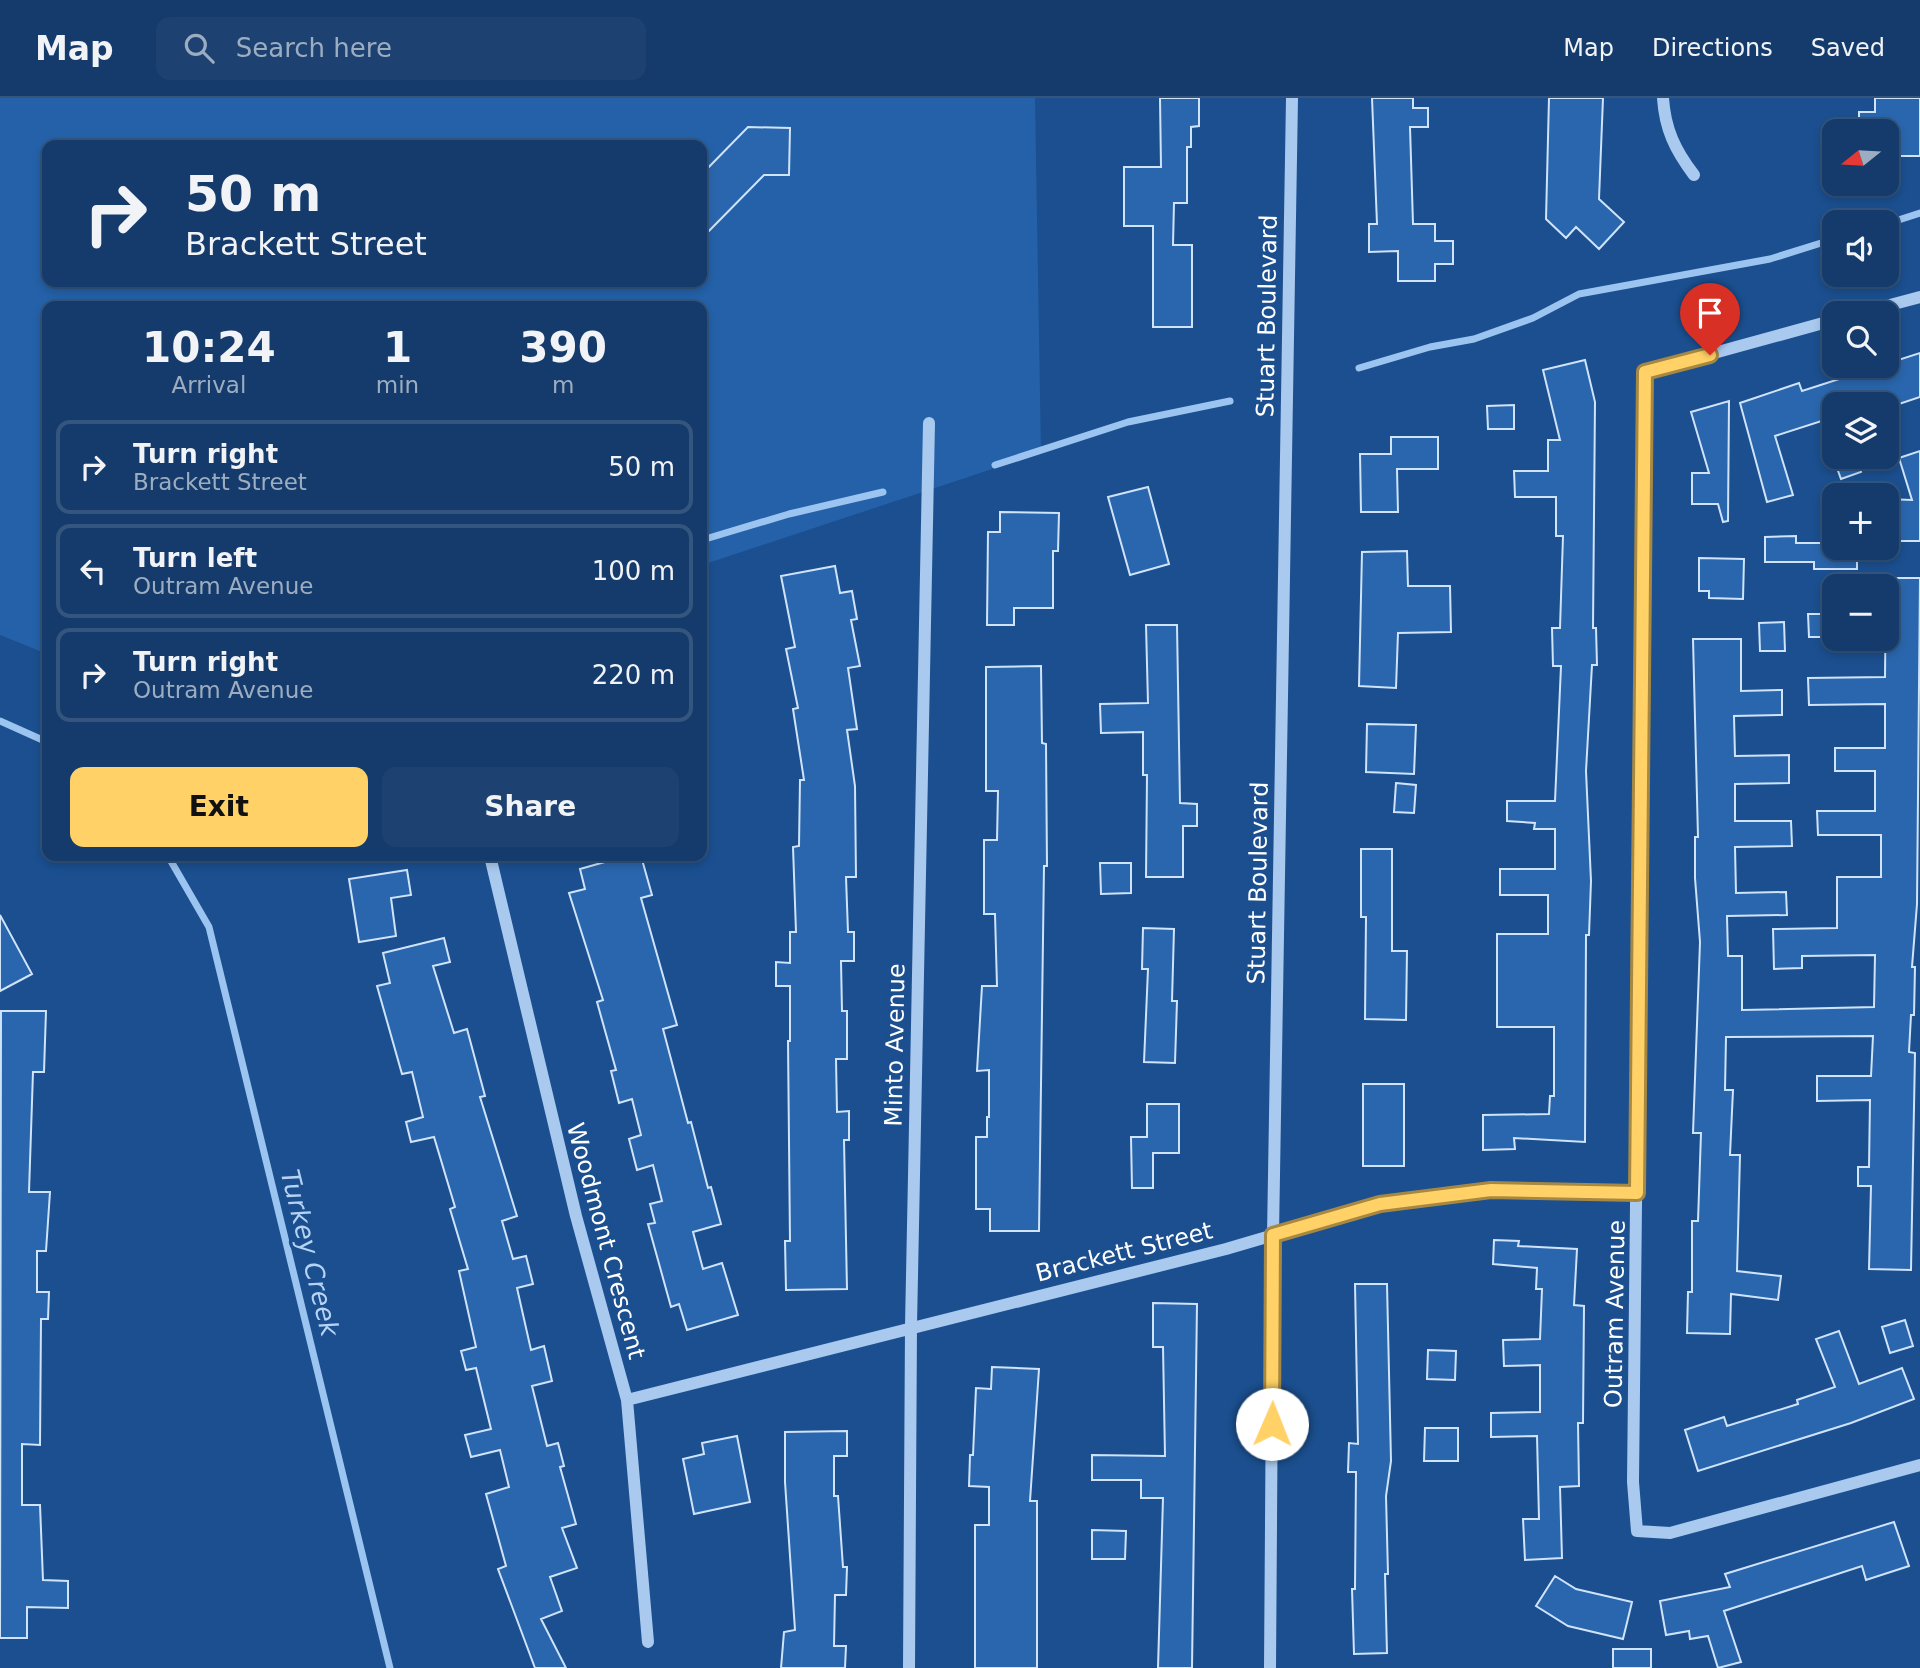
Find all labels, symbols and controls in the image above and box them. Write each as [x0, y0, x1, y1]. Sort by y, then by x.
search box [156, 17, 646, 80]
text: Map [35, 29, 114, 68]
icon: search [180, 29, 218, 67]
text: Search here [236, 33, 392, 63]
text: Map [1563, 34, 1614, 62]
text: Directions [1652, 34, 1773, 62]
text: Saved [1811, 34, 1885, 62]
north arrow [1822, 119, 1899, 196]
map controls [1822, 119, 1899, 651]
text: 50 m [185, 166, 321, 223]
icon: right [70, 168, 161, 259]
button: sound [1822, 210, 1899, 287]
street label: Stuart Boulevard [1251, 214, 1283, 418]
text: Brackett Street [185, 225, 427, 263]
pin [1680, 283, 1740, 355]
icon: arrive [1691, 294, 1729, 332]
button: search [1822, 301, 1899, 378]
text: 10:24 [142, 323, 276, 372]
text: 1 [383, 323, 412, 372]
text: 390 [519, 323, 607, 372]
text: Arrival [172, 372, 246, 398]
text: min [376, 372, 419, 398]
text: m [552, 372, 574, 398]
button: layers [1822, 392, 1899, 469]
text: Turn right [133, 439, 278, 469]
icon: right [74, 448, 112, 486]
text: 50 m [608, 452, 675, 482]
text: Brackett Street [133, 469, 307, 495]
button: + [1822, 483, 1899, 560]
text: Turn left [133, 543, 257, 573]
icon: left [74, 552, 112, 590]
text: 100 m [592, 556, 675, 586]
text: Outram Avenue [133, 573, 313, 599]
button: − [1822, 574, 1899, 651]
text: Turn right [133, 647, 278, 677]
icon: right [74, 656, 112, 694]
text: 220 m [592, 660, 675, 690]
text: Outram Avenue [133, 677, 313, 703]
button: Exit [70, 767, 368, 847]
button: Share [382, 767, 679, 847]
street label: Stuart Boulevard [1242, 781, 1274, 985]
street label: Minto Avenue [880, 963, 910, 1127]
street label: Woodmont Crescent [561, 1120, 651, 1362]
water label: Turkey Creek [275, 1166, 345, 1341]
street label: Brackett Street [1033, 1216, 1215, 1288]
street label: Outram Avenue [1599, 1220, 1631, 1408]
position arrow [1235, 1387, 1309, 1461]

